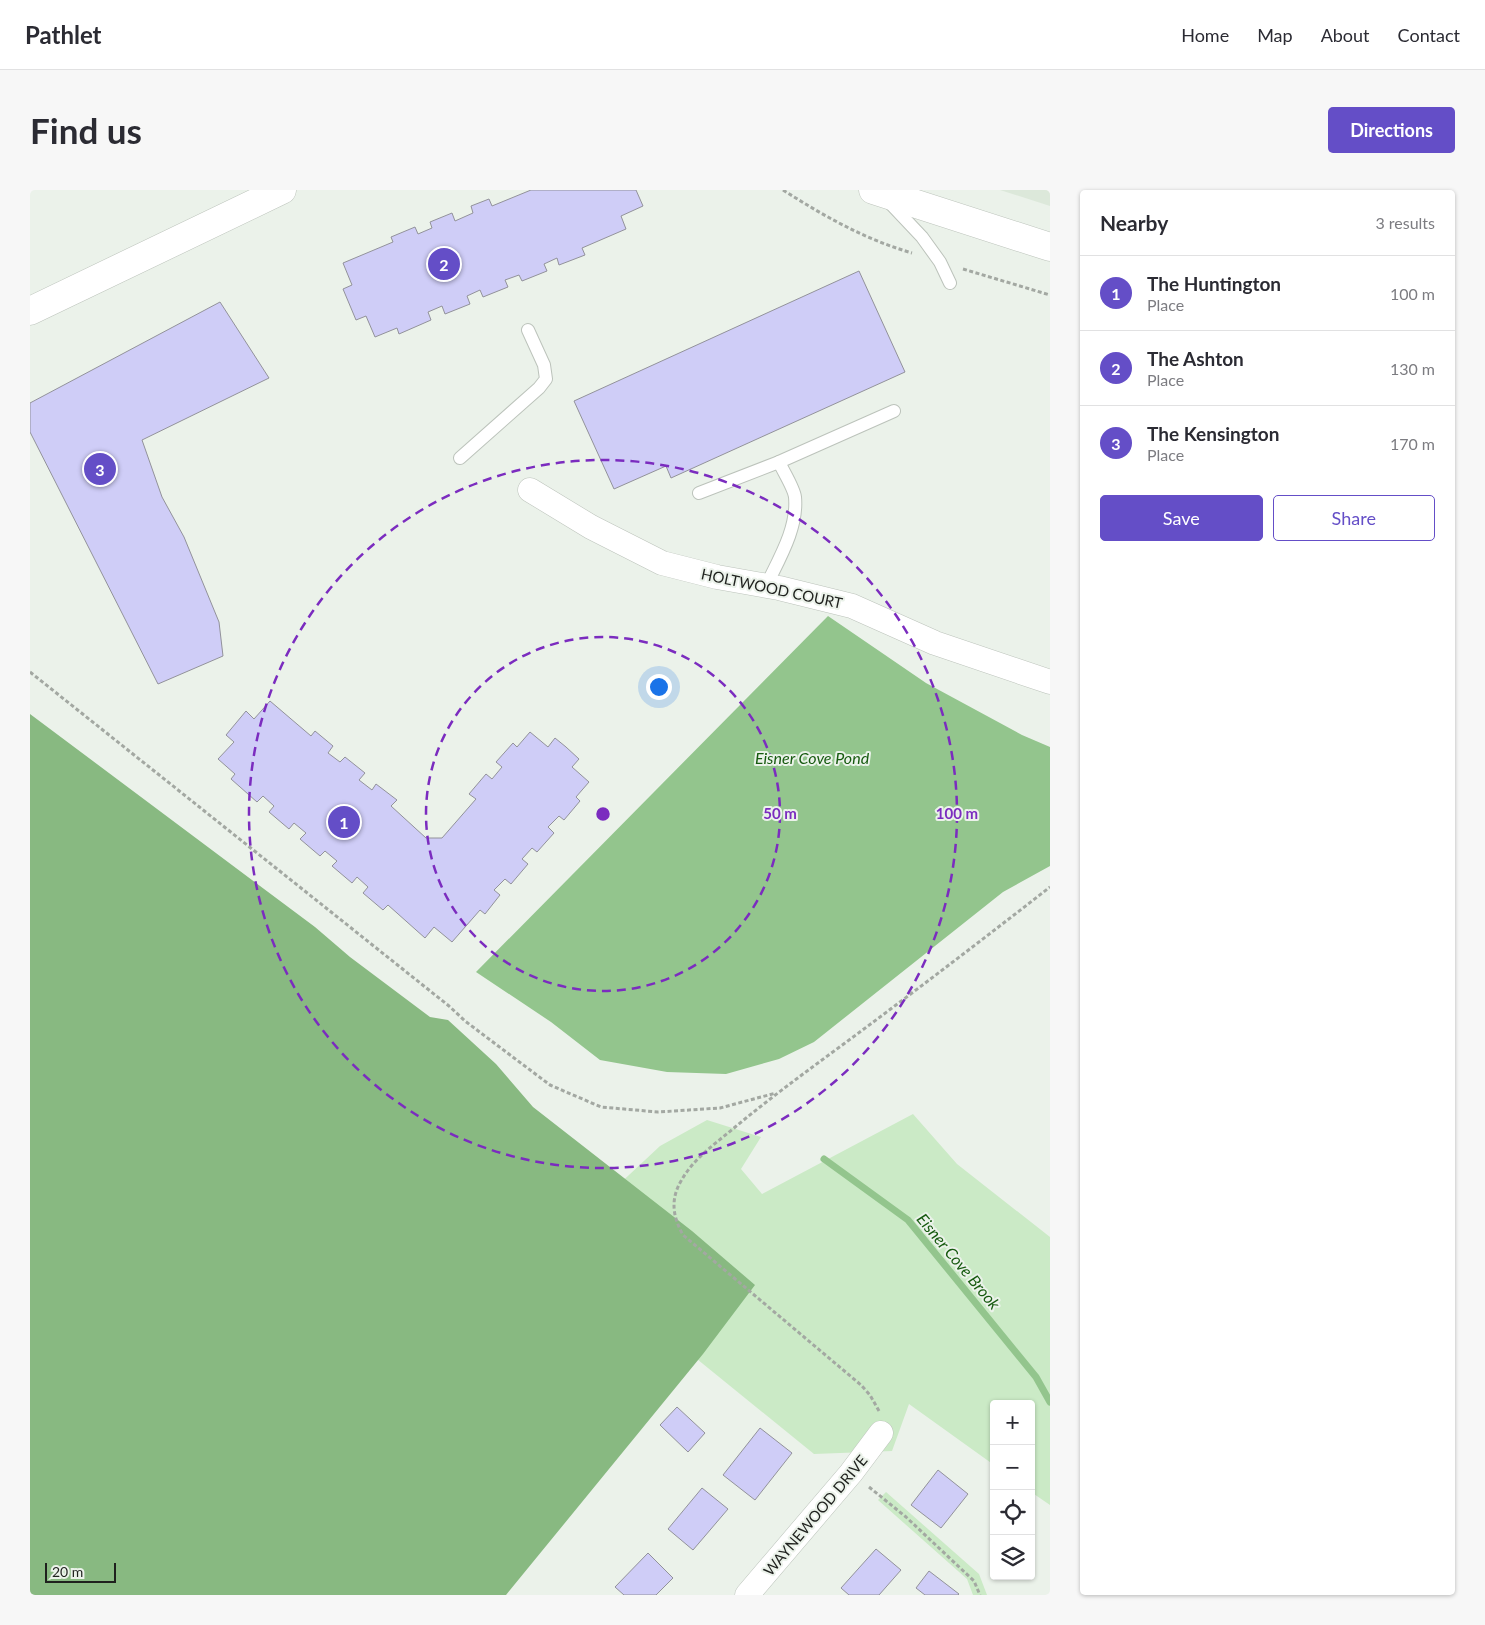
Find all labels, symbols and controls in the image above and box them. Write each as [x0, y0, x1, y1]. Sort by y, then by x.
text: Pathlet [25, 20, 102, 49]
text: Home [1181, 24, 1229, 46]
text: Map [1257, 24, 1293, 46]
text: About [1321, 24, 1370, 46]
text: Contact [1398, 24, 1460, 46]
button: Directions [1328, 107, 1455, 153]
text: Find us [30, 109, 142, 151]
text: Nearby [1100, 210, 1168, 235]
text: 3 results [1375, 213, 1435, 232]
pin: 2 [428, 245, 460, 283]
text: The Huntington [1147, 272, 1281, 295]
text: 1 [1111, 284, 1121, 303]
text: 100 m [1390, 284, 1435, 303]
text: Place [1147, 295, 1184, 314]
text: The Ashton [1147, 347, 1244, 370]
text: 2 [1111, 359, 1121, 378]
text: 130 m [1390, 359, 1435, 378]
text: Place [1147, 370, 1184, 389]
text: The Kensington [1147, 422, 1279, 445]
text: 3 [1111, 434, 1121, 453]
text: 170 m [1390, 434, 1435, 453]
text: Place [1147, 445, 1184, 464]
pin: 3 [84, 450, 116, 488]
button: Save [1100, 495, 1263, 541]
button: Share [1273, 495, 1435, 541]
street label: HOLTWOOD COURT [700, 564, 844, 612]
your location [646, 674, 672, 700]
water label: Eisner Cove Pond [755, 748, 870, 767]
pin: 1 [328, 803, 360, 841]
text: 50 m [763, 804, 797, 822]
text: 100 m [936, 804, 978, 822]
centre of rings [594, 805, 612, 823]
water label: Eisner Cove Brook [913, 1209, 1005, 1313]
map controls [990, 1400, 1035, 1580]
button: + [990, 1400, 1035, 1445]
button: − [990, 1445, 1035, 1490]
street label: WAYNEWOOD DRIVE [759, 1451, 871, 1579]
button: locate [990, 1490, 1035, 1535]
button: layers [990, 1535, 1035, 1580]
scale bar [45, 1560, 116, 1583]
text: 20 m [52, 1563, 83, 1580]

